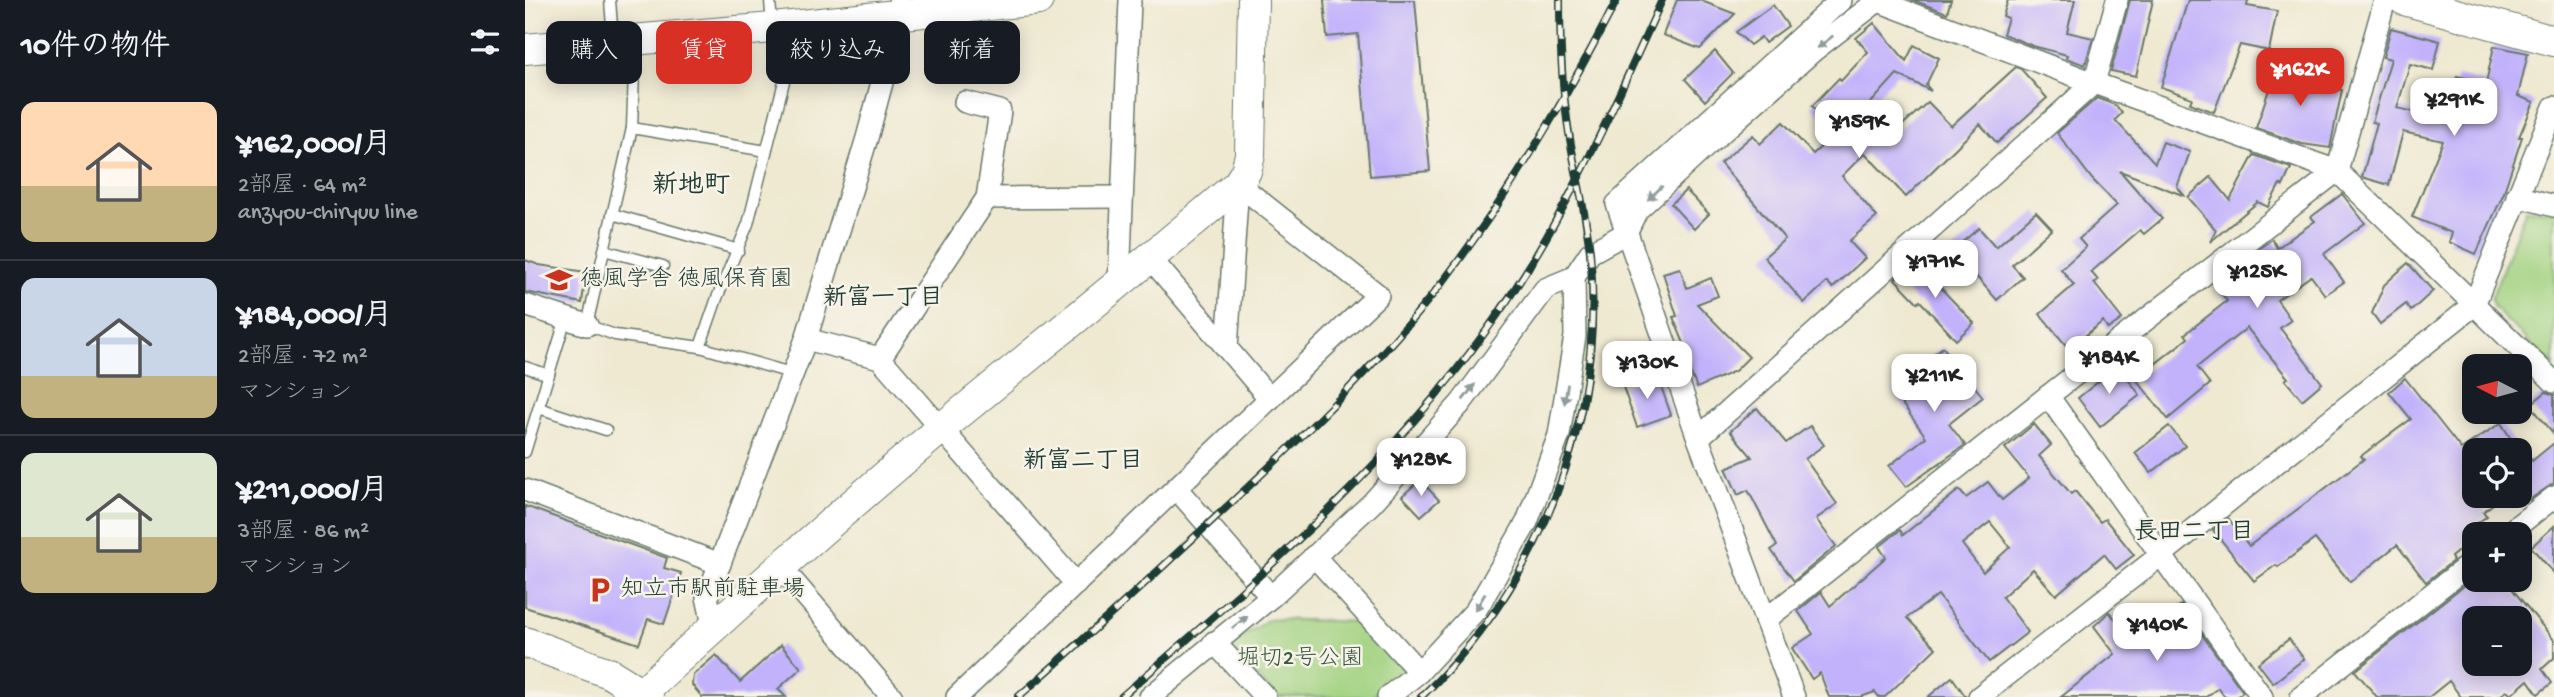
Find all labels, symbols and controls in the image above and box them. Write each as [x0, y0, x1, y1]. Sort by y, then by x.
chip: 購入 [546, 21, 642, 84]
chip: 賃貸 [656, 21, 752, 84]
chip: 絞り込み [766, 21, 910, 84]
chip: 新着 [924, 21, 1020, 84]
icon: filters [466, 23, 504, 61]
text: 10件の物件 [21, 31, 170, 66]
one-way arrow [1816, 35, 1834, 49]
pin: ¥162K [2251, 48, 2349, 108]
text: ¥162K [2272, 57, 2328, 84]
pin: ¥291K [2405, 78, 2503, 138]
text: ¥291K [2426, 87, 2482, 114]
pin: ¥159K [1810, 100, 1908, 160]
text: ¥159K [1831, 109, 1887, 136]
text: ¥162,000/月 [238, 129, 392, 164]
icon: home [77, 130, 161, 214]
district label: 新地町 [652, 171, 730, 203]
text: 2部屋 · 64 m² [238, 173, 367, 200]
one-way arrow [1647, 185, 1664, 201]
text: anzyou-chiryuu line [238, 200, 418, 227]
pin: ¥171K [1886, 240, 1984, 300]
text: ¥171K [1908, 249, 1962, 276]
pin: ¥125K [2208, 250, 2306, 310]
text: ¥125K [2229, 259, 2285, 286]
school or university icon: 徳風学舎 徳風保育園 [544, 265, 574, 295]
place label: 徳風学舎 徳風保育園 [580, 265, 792, 294]
district label: 新富一丁目 [823, 284, 943, 314]
text: ¥184,000/月 [238, 300, 392, 335]
icon: home [77, 306, 161, 390]
pin: ¥184K [2060, 336, 2158, 396]
pin: ¥130K [1598, 342, 1696, 401]
text: 2部屋 · 72 m² [238, 344, 368, 371]
text: ¥184K [2081, 345, 2137, 372]
text: ¥130K [1618, 350, 1676, 377]
pin: ¥211K [1885, 354, 1983, 414]
north arrow [2462, 354, 2532, 424]
map controls [2462, 354, 2532, 676]
text: ¥211K [1907, 363, 1961, 390]
text: マンション [238, 380, 352, 407]
one-way arrow [1462, 383, 1476, 401]
one-way arrow [1560, 383, 1571, 405]
pin: ¥128K [1372, 438, 1470, 498]
button: locate [2462, 438, 2532, 508]
district label: 新富二丁目 [1023, 447, 1143, 477]
text: ¥128K [1393, 447, 1449, 474]
text: ¥211,000/月 [238, 475, 389, 510]
icon: home [77, 481, 161, 565]
text: 3部屋 · 86 m² [238, 519, 369, 546]
district label: 長田二丁目 [2134, 519, 2254, 548]
button: + [2462, 522, 2532, 592]
text: マンション [238, 555, 352, 582]
parking icon: 知立市駅前駐車場 [585, 575, 615, 605]
place label: 知立市駅前駐車場 [621, 576, 805, 604]
one-way arrow [1474, 592, 1487, 612]
pin: ¥140K [2108, 604, 2206, 663]
button: − [2462, 606, 2532, 676]
text: ¥140K [2129, 612, 2185, 639]
one-way arrow [1231, 615, 1248, 630]
park label: 堀切2号公園 [1237, 646, 1363, 673]

